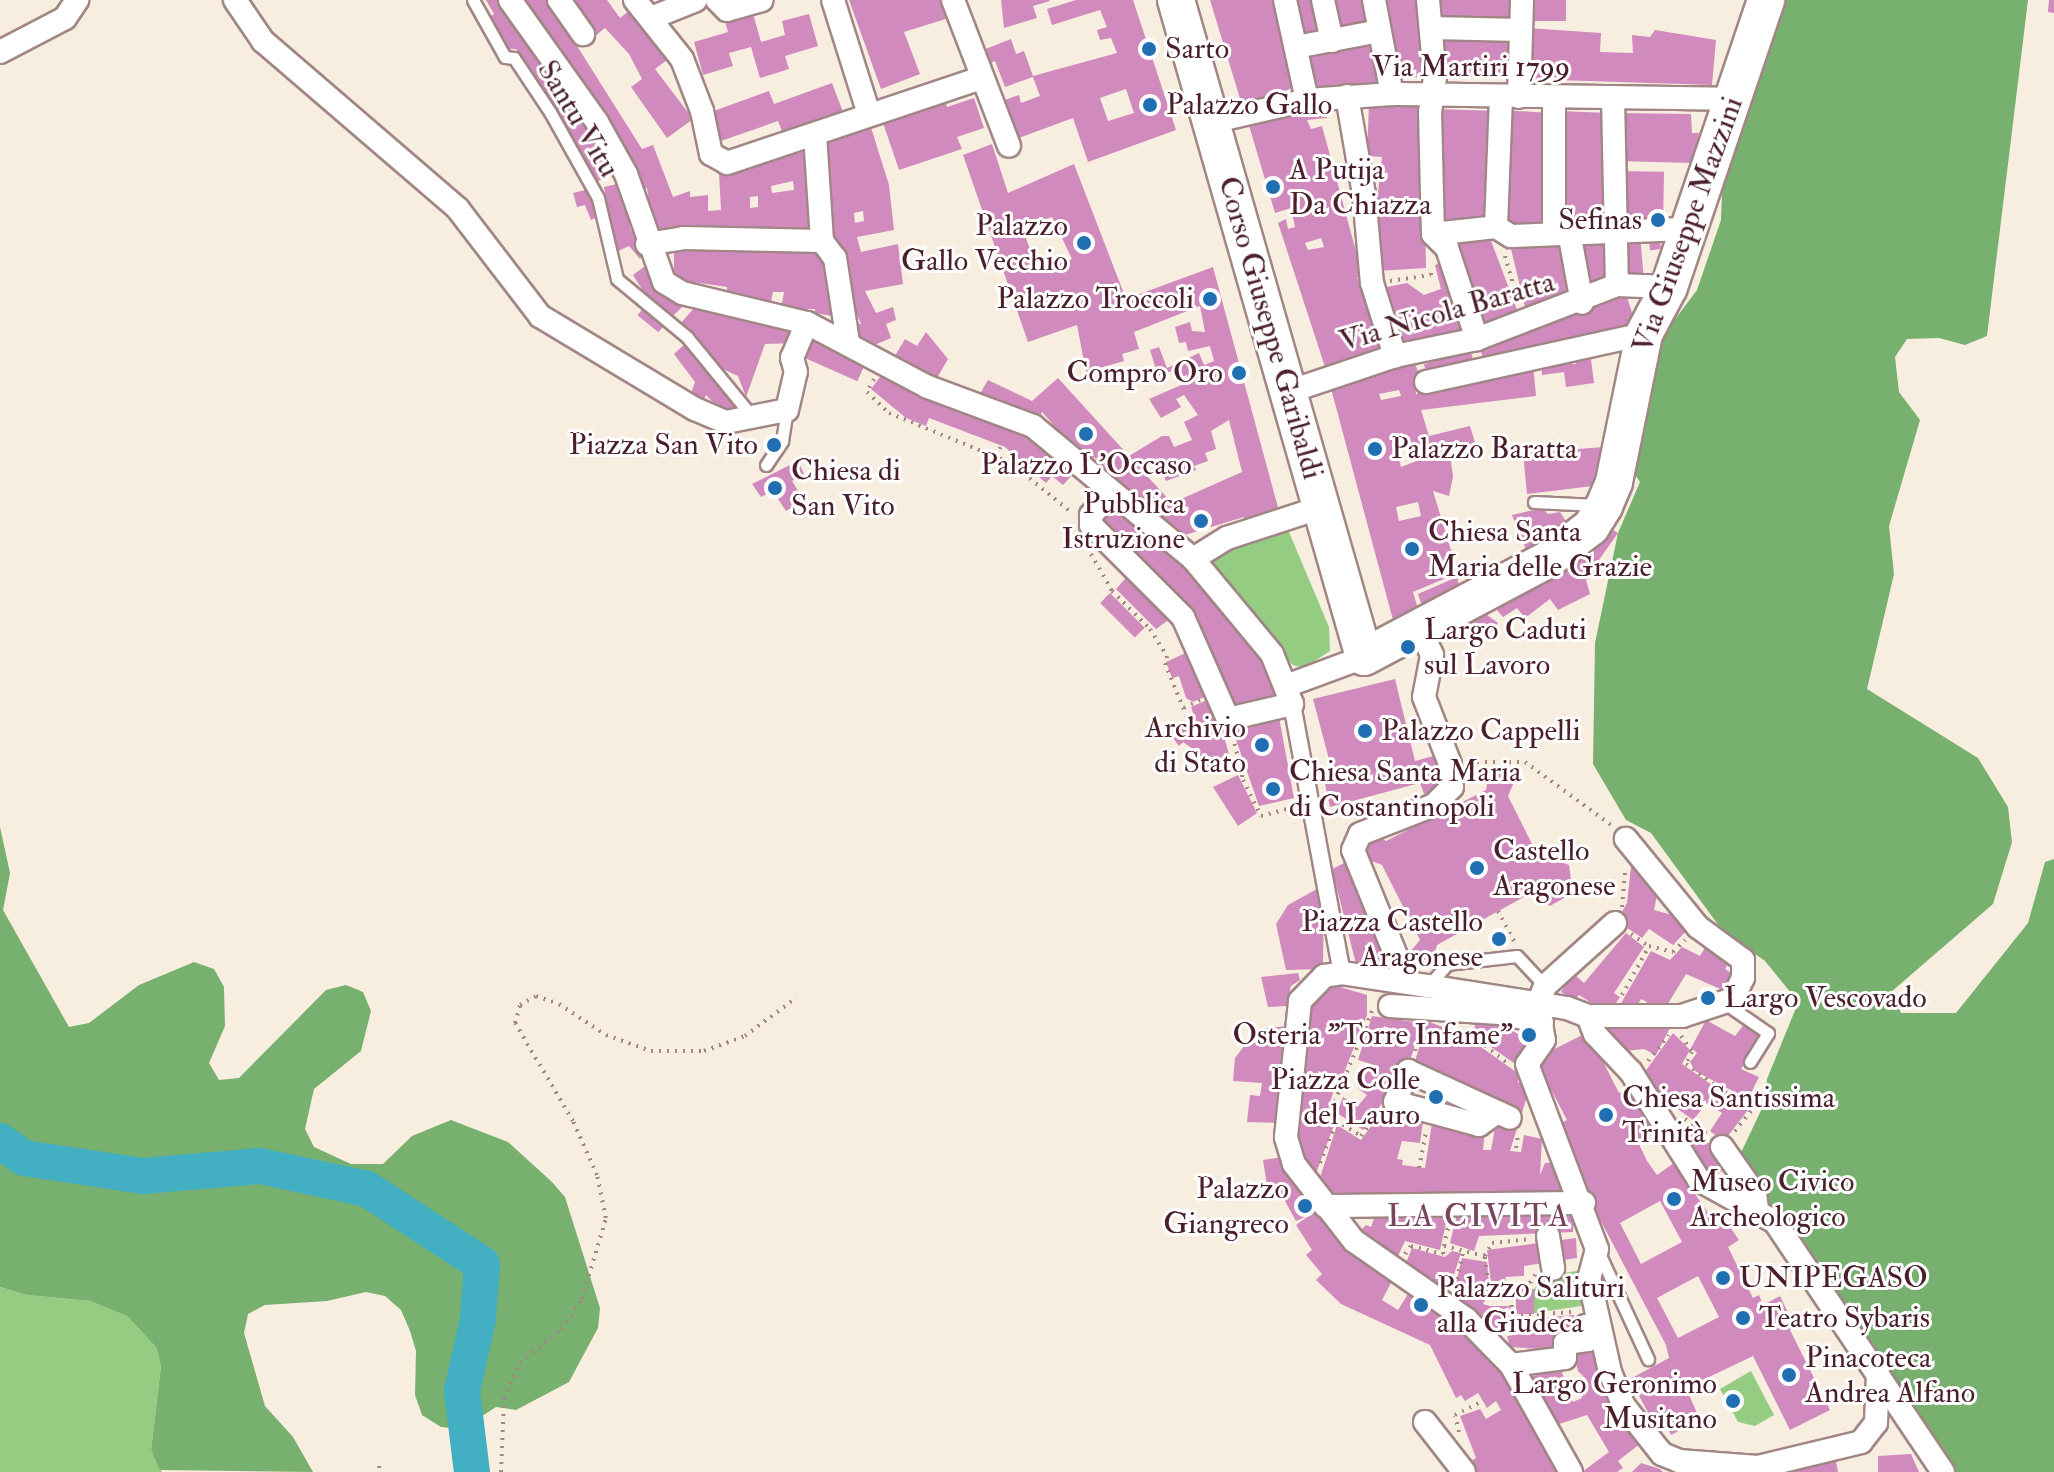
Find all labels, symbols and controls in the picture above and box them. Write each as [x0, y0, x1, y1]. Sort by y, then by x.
place label: Sarto [1165, 31, 1229, 67]
marker: Sarto [1140, 40, 1158, 58]
street label: Via Martiri 1799 [1372, 49, 1570, 85]
street label: Santu Vitu [529, 54, 627, 184]
place label: Palazzo Gallo [1166, 87, 1332, 123]
street label: Via Giuseppe Mazzini [1625, 92, 1751, 358]
marker: Palazzo Gallo [1141, 96, 1159, 114]
place label: A Putija Da Chiazza [1289, 152, 1431, 222]
street label: Corso Giuseppe Garibaldi [1210, 173, 1330, 483]
marker: A Putija Da Chiazza [1264, 178, 1282, 196]
place label: Sefinas [1558, 202, 1642, 238]
place label: Palazzo Gallo Vecchio [901, 208, 1068, 278]
marker: Sefinas [1649, 211, 1667, 229]
marker: Palazzo Gallo Vecchio [1075, 234, 1093, 252]
street label: Via Nicola Baratta [1335, 264, 1559, 360]
place label: Palazzo Troccoli [996, 281, 1194, 317]
marker: Palazzo Troccoli [1201, 290, 1219, 308]
place label: Compro Oro [1067, 355, 1223, 391]
marker: Compro Oro [1230, 364, 1248, 382]
marker: Palazzo L'Occaso [1077, 425, 1095, 443]
place label: Piazza San Vito [569, 427, 758, 463]
place label: Palazzo Baratta [1391, 431, 1577, 467]
marker: Piazza San Vito [765, 436, 783, 454]
marker: Palazzo Baratta [1366, 440, 1384, 458]
place label: Palazzo L'Occaso [980, 447, 1192, 483]
place label: Chiesa di San Vito [791, 453, 901, 524]
marker: Chiesa di San Vito [766, 479, 784, 497]
place label: Pubblica Istruzione [1061, 486, 1185, 556]
marker: Pubblica Istruzione [1192, 512, 1210, 530]
place label: Chiesa Santa Maria delle Grazie [1428, 514, 1652, 584]
marker: Chiesa Santa Maria delle Grazie [1403, 540, 1421, 558]
place label: Largo Caduti sul Lavoro [1424, 612, 1587, 682]
marker: Largo Caduti sul Lavoro [1399, 638, 1417, 656]
place label: Archivio di Stato [1145, 710, 1246, 780]
place label: Palazzo Cappelli [1381, 713, 1580, 749]
marker: Palazzo Cappelli [1356, 722, 1374, 740]
marker: Archivio di Stato [1253, 736, 1271, 754]
place label: Chiesa Santa Maria di Costantinopoli [1289, 754, 1521, 824]
marker: Chiesa Santa Maria di Costantinopoli [1264, 780, 1282, 798]
place label: Castello Aragonese [1493, 833, 1616, 904]
marker: Castello Aragonese [1468, 859, 1486, 877]
place label: Piazza Castello Aragonese [1301, 904, 1483, 974]
marker: Piazza Castello Aragonese [1490, 930, 1508, 948]
place label: Largo Vescovado [1724, 980, 1927, 1016]
marker: Largo Vescovado [1699, 989, 1717, 1007]
place label: Osteria "Torre Infame" [1232, 1017, 1513, 1053]
marker: Osteria "Torre Infame" [1520, 1026, 1538, 1044]
place label: Piazza Colle del Lauro [1271, 1062, 1420, 1132]
place label: Chiesa Santissima Trinità [1622, 1080, 1835, 1150]
marker: Piazza Colle del Lauro [1427, 1088, 1445, 1106]
marker: Chiesa Santissima Trinità [1597, 1106, 1615, 1124]
place label: Museo Civico Archeologico [1690, 1164, 1854, 1234]
place label: Palazzo Giangreco [1163, 1171, 1289, 1242]
marker: Museo Civico Archeologico [1665, 1190, 1683, 1208]
marker: Palazzo Giangreco [1296, 1197, 1314, 1215]
district label: LA CIVITA [1387, 1197, 1571, 1235]
place label: UNIPEGASO [1739, 1260, 1928, 1296]
marker: UNIPEGASO [1714, 1269, 1732, 1287]
place label: Palazzo Salituri alla Giudeca [1437, 1270, 1625, 1340]
marker: Palazzo Salituri alla Giudeca [1412, 1296, 1430, 1314]
place label: Teatro Sybaris [1759, 1300, 1930, 1336]
marker: Teatro Sybaris [1734, 1309, 1752, 1327]
place label: Pinacoteca Andrea Alfano [1805, 1340, 1975, 1410]
place label: Largo Geronimo Musitano [1512, 1366, 1717, 1436]
marker: Pinacoteca Andrea Alfano [1780, 1366, 1798, 1384]
marker: Largo Geronimo Musitano [1724, 1392, 1742, 1410]

